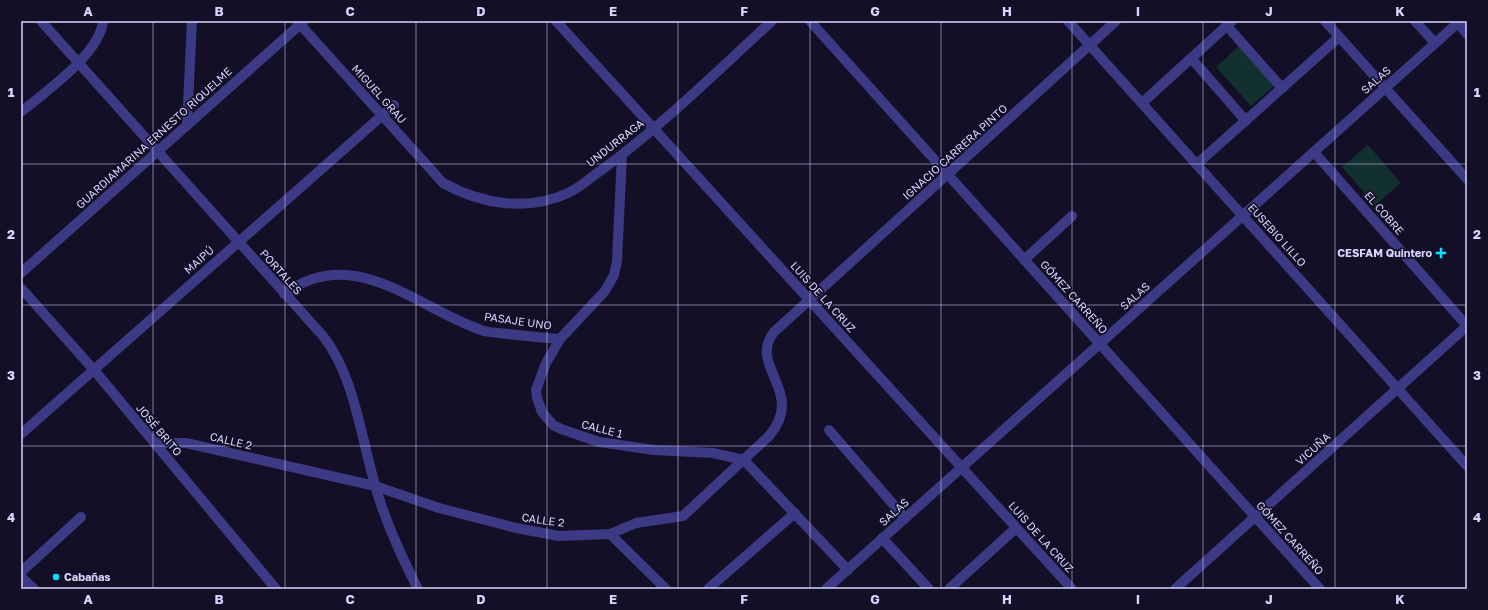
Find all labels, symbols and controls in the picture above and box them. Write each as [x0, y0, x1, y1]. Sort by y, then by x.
text: A [83, 3, 93, 19]
text: B [214, 3, 224, 19]
text: C [345, 3, 355, 19]
text: D [476, 3, 486, 19]
text: E [609, 3, 617, 19]
text: F [740, 3, 748, 19]
text: G [870, 3, 880, 19]
text: H [1002, 3, 1012, 19]
text: I [1136, 3, 1140, 19]
text: J [1265, 3, 1273, 19]
text: K [1395, 3, 1405, 19]
street label: MIGUEL GRAU [350, 62, 409, 126]
street label: SALAS [1358, 63, 1393, 96]
street label: GUARDIAMARINA ERNESTO RIQUELME [73, 64, 234, 211]
text: 1 [8, 84, 15, 100]
text: 1 [1474, 84, 1481, 100]
street label: IGNACIO CARRERA PINTO [900, 101, 1010, 202]
street label: UNDURRAGA [583, 116, 646, 169]
street label: EL COBRE [1362, 188, 1407, 237]
street label: EUSEBIO LILLO [1246, 201, 1309, 269]
text: 2 [7, 226, 15, 242]
text: 2 [1473, 226, 1481, 242]
street label: MAIPÚ [181, 243, 216, 276]
street label: PORTALES [258, 246, 305, 297]
place label: CESFAM Quintero [1337, 246, 1432, 259]
marker: CESFAM Quintero [1435, 247, 1447, 259]
street label: GÓMEZ CARREÑO [1038, 257, 1111, 336]
street label: LUIS DE LA CRUZ [788, 259, 859, 335]
street label: SALAS [1117, 279, 1152, 312]
street label: PASAJE UNO [483, 309, 553, 332]
text: 3 [7, 367, 15, 383]
text: 3 [1473, 367, 1481, 383]
street label: JOSÉ BRITO [134, 401, 185, 458]
street label: CALLE 1 [580, 417, 624, 440]
street label: CALLE 2 [209, 429, 254, 452]
street label: VICUÑA [1293, 429, 1333, 468]
street label: SALAS [876, 495, 911, 528]
street label: GÓMEZ CARREÑO [1254, 498, 1327, 577]
street label: LUIS DE LA CRUZ [1006, 499, 1077, 575]
text: 4 [7, 509, 15, 525]
text: 4 [1473, 509, 1481, 525]
street label: CALLE 2 [521, 510, 565, 529]
place label: Cabañas [64, 570, 111, 583]
marker: Cabañas [51, 572, 61, 582]
text: A [83, 591, 93, 607]
text: B [214, 591, 224, 607]
text: C [345, 591, 355, 607]
text: D [476, 591, 486, 607]
text: E [609, 591, 617, 607]
text: F [740, 591, 748, 607]
text: G [870, 591, 880, 607]
text: H [1002, 591, 1012, 607]
text: I [1136, 591, 1140, 607]
text: J [1265, 591, 1273, 607]
text: K [1395, 591, 1405, 607]

